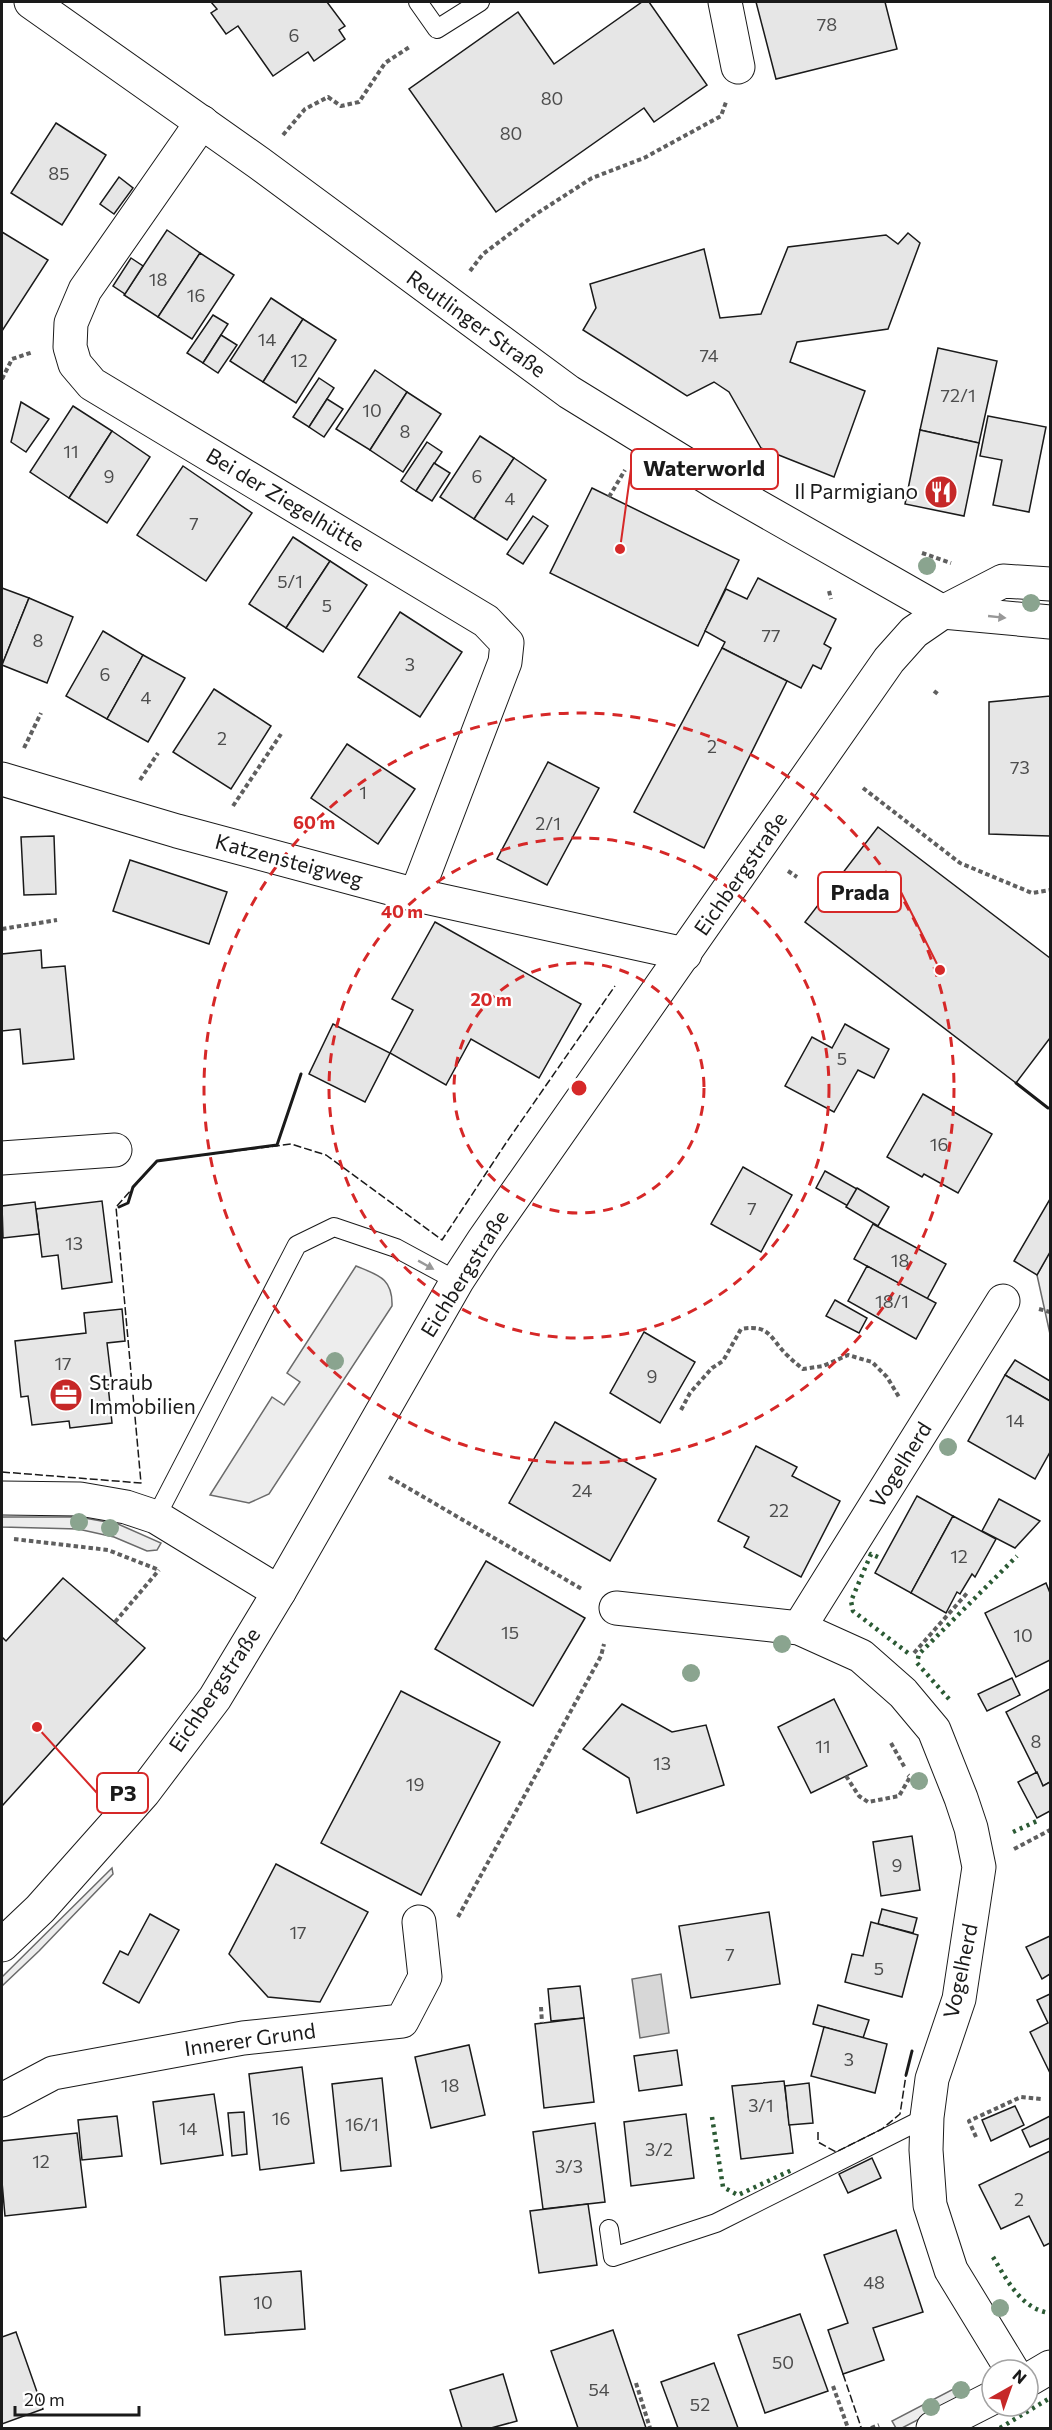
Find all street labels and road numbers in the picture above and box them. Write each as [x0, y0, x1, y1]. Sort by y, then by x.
street label: Reutlinger Straße [402, 264, 551, 382]
street label: Bei der Ziegelhütte [202, 442, 369, 556]
street label: Eichbergstraße [688, 807, 791, 940]
street label: Katzensteigweg [213, 828, 366, 891]
street label: Eichbergstraße [415, 1205, 513, 1341]
street label: Vogelherd [864, 1417, 936, 1512]
street label: Eichbergstraße [163, 1622, 265, 1756]
street label: Vogelherd [937, 1921, 982, 2020]
street label: Innerer Grund [183, 2017, 317, 2060]

